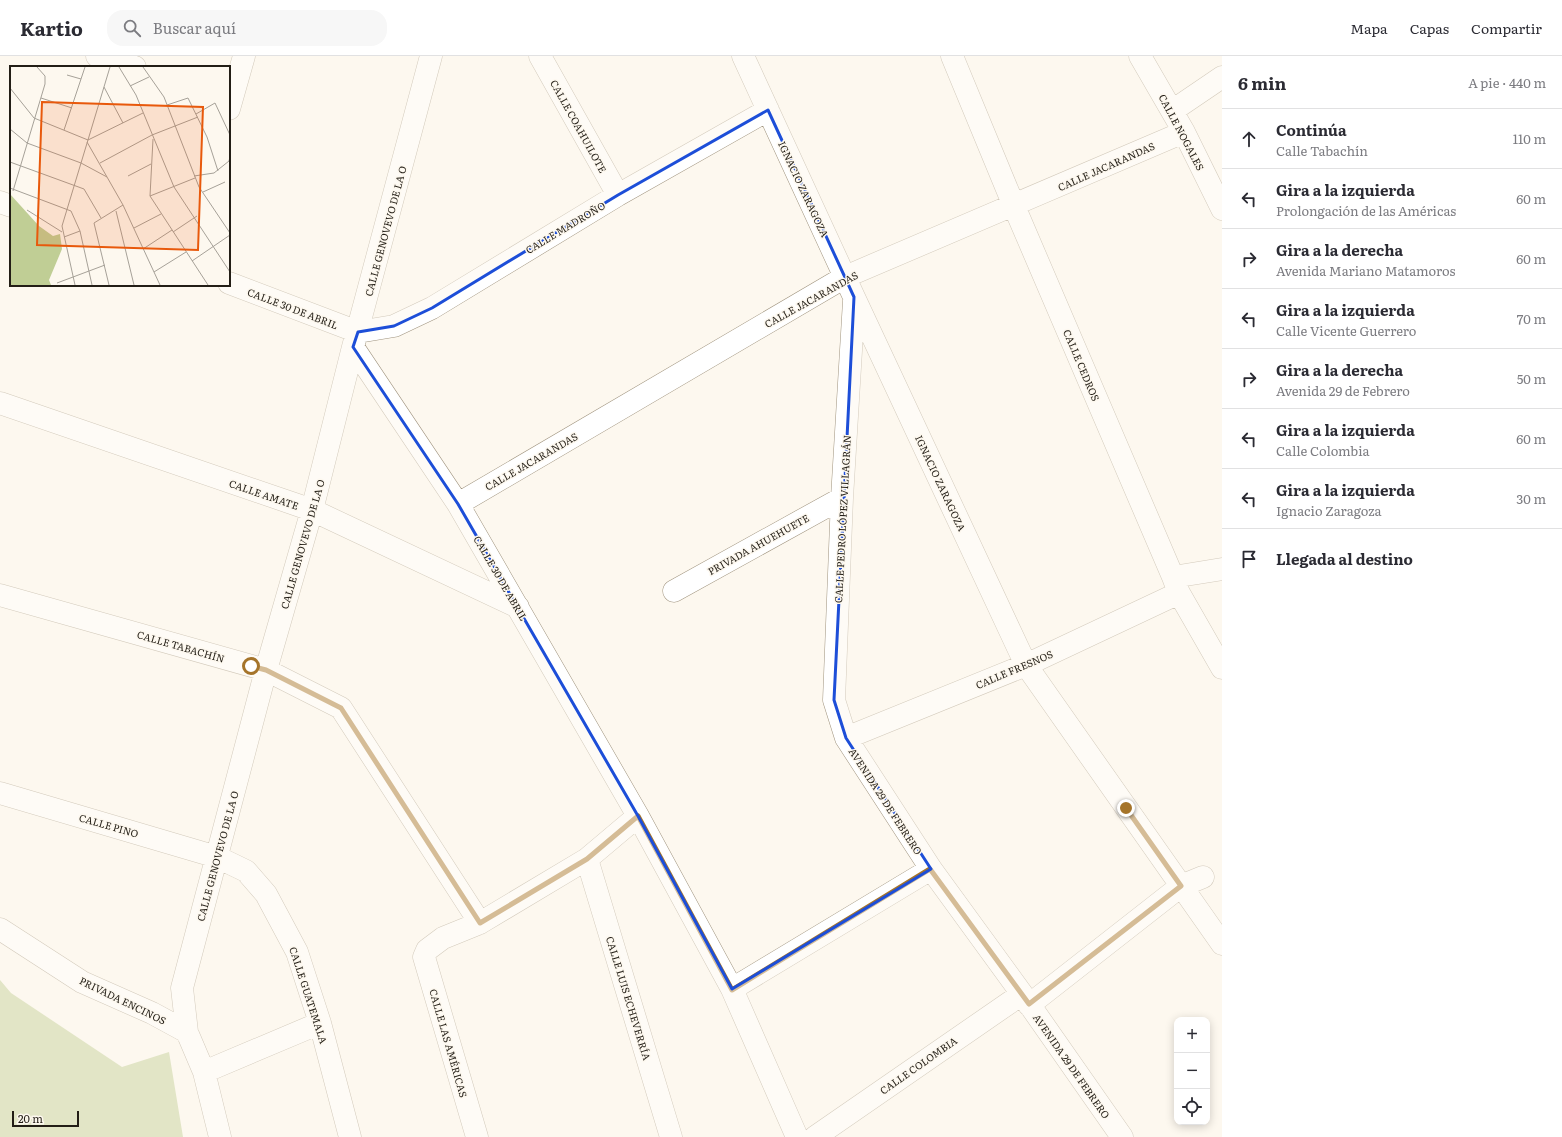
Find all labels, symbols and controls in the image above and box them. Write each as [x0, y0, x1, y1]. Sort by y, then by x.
search box [107, 10, 387, 46]
text: Kartio [20, 14, 83, 42]
text: Buscar aquí [153, 16, 236, 39]
icon: search [121, 17, 143, 39]
text: Mapa [1350, 18, 1388, 38]
text: Capas [1410, 18, 1449, 38]
text: Compartir [1471, 18, 1542, 38]
inset map [10, 66, 230, 286]
text: 6 min [1238, 70, 1286, 95]
text: A pie · 440 m [1468, 73, 1546, 92]
street label: CALLE COAHUILOTE [547, 77, 611, 175]
street label: CALLE NOGALES [1155, 91, 1209, 173]
text: Continúa [1276, 118, 1347, 141]
icon: ahead [1238, 128, 1260, 150]
text: 110 m [1513, 129, 1546, 148]
street label: IGNACIO ZARAGOZA [775, 138, 833, 240]
street label: CALLE JACARANDAS [1055, 138, 1157, 194]
text: Calle Tabachín [1276, 141, 1368, 160]
street label: CALLE GENOVEVO DE LA O [360, 164, 410, 298]
text: Gira a la izquierda [1276, 178, 1415, 201]
icon: left [1238, 188, 1260, 210]
text: 60 m [1516, 189, 1546, 208]
street label: CALLE MADROÑO [522, 197, 608, 257]
text: Prolongación de las Américas [1276, 201, 1456, 220]
text: Gira a la derecha [1276, 238, 1403, 261]
icon: right [1238, 248, 1260, 270]
text: 60 m [1516, 249, 1546, 268]
text: Avenida Mariano Matamoros [1276, 261, 1455, 280]
street label: CALLE JACARANDAS [762, 267, 860, 331]
street label: CALLE 30 DE ABRIL [245, 284, 341, 332]
text: Gira a la izquierda [1276, 298, 1415, 321]
icon: left [1238, 308, 1260, 330]
text: 70 m [1517, 309, 1546, 328]
text: Calle Vicente Guerrero [1276, 321, 1416, 340]
street label: CALLE CEDROS [1060, 327, 1104, 403]
text: Gira a la derecha [1276, 358, 1403, 381]
icon: right [1238, 368, 1260, 390]
text: 50 m [1517, 369, 1546, 388]
text: Avenida 29 de Febrero [1276, 381, 1410, 400]
text: Gira a la izquierda [1276, 418, 1415, 441]
street label: CALLE JACARANDAS [482, 428, 580, 494]
icon: left [1238, 428, 1260, 450]
text: 60 m [1516, 429, 1546, 448]
street label: IGNACIO ZARAGOZA [912, 432, 970, 534]
street label: CALLE PEDRO LÓPEZ VILLAGRÁN [830, 435, 854, 603]
text: Calle Colombia [1276, 441, 1370, 460]
street label: CALLE AMATE [227, 475, 301, 513]
street label: CALLE GENOVEVO DE LA O [276, 477, 328, 611]
text: Gira a la izquierda [1276, 478, 1415, 501]
icon: left [1238, 488, 1260, 510]
text: 30 m [1516, 489, 1546, 508]
text: Ignacio Zaragoza [1276, 501, 1382, 520]
street label: PRIVADA AHUEHUETE [705, 510, 811, 578]
street label: CALLE 30 DE ABRIL [470, 533, 532, 623]
text: Llegada al destino [1276, 547, 1413, 570]
icon: arrive [1238, 548, 1260, 570]
street label: CALLE TABACHÍN [135, 626, 227, 666]
street label: CALLE FRESNOS [973, 646, 1055, 692]
route start [242, 657, 260, 675]
street label: AVENIDA 29 DE FEBRERO [846, 745, 926, 858]
street label: CALLE GENOVEVO DE LA O [192, 789, 242, 923]
route end [1117, 799, 1135, 817]
street label: CALLE PINO [78, 809, 141, 841]
street label: CALLE LUIS ECHEVERRÍA [603, 934, 655, 1062]
street label: CALLE GUATEMALA [286, 945, 332, 1046]
street label: PRIVADA ENCINOS [77, 972, 169, 1028]
street label: CALLE LAS AMÉRICAS [426, 987, 472, 1099]
street label: AVENIDA 29 DE FEBRERO [1030, 1011, 1114, 1122]
map controls [1174, 1017, 1210, 1125]
button: + [1174, 1017, 1210, 1053]
street label: CALLE COLOMBIA [876, 1032, 960, 1097]
button: − [1174, 1053, 1210, 1089]
button: locate [1174, 1089, 1210, 1125]
scale bar [12, 1109, 79, 1128]
text: 20 m [18, 1110, 43, 1126]

